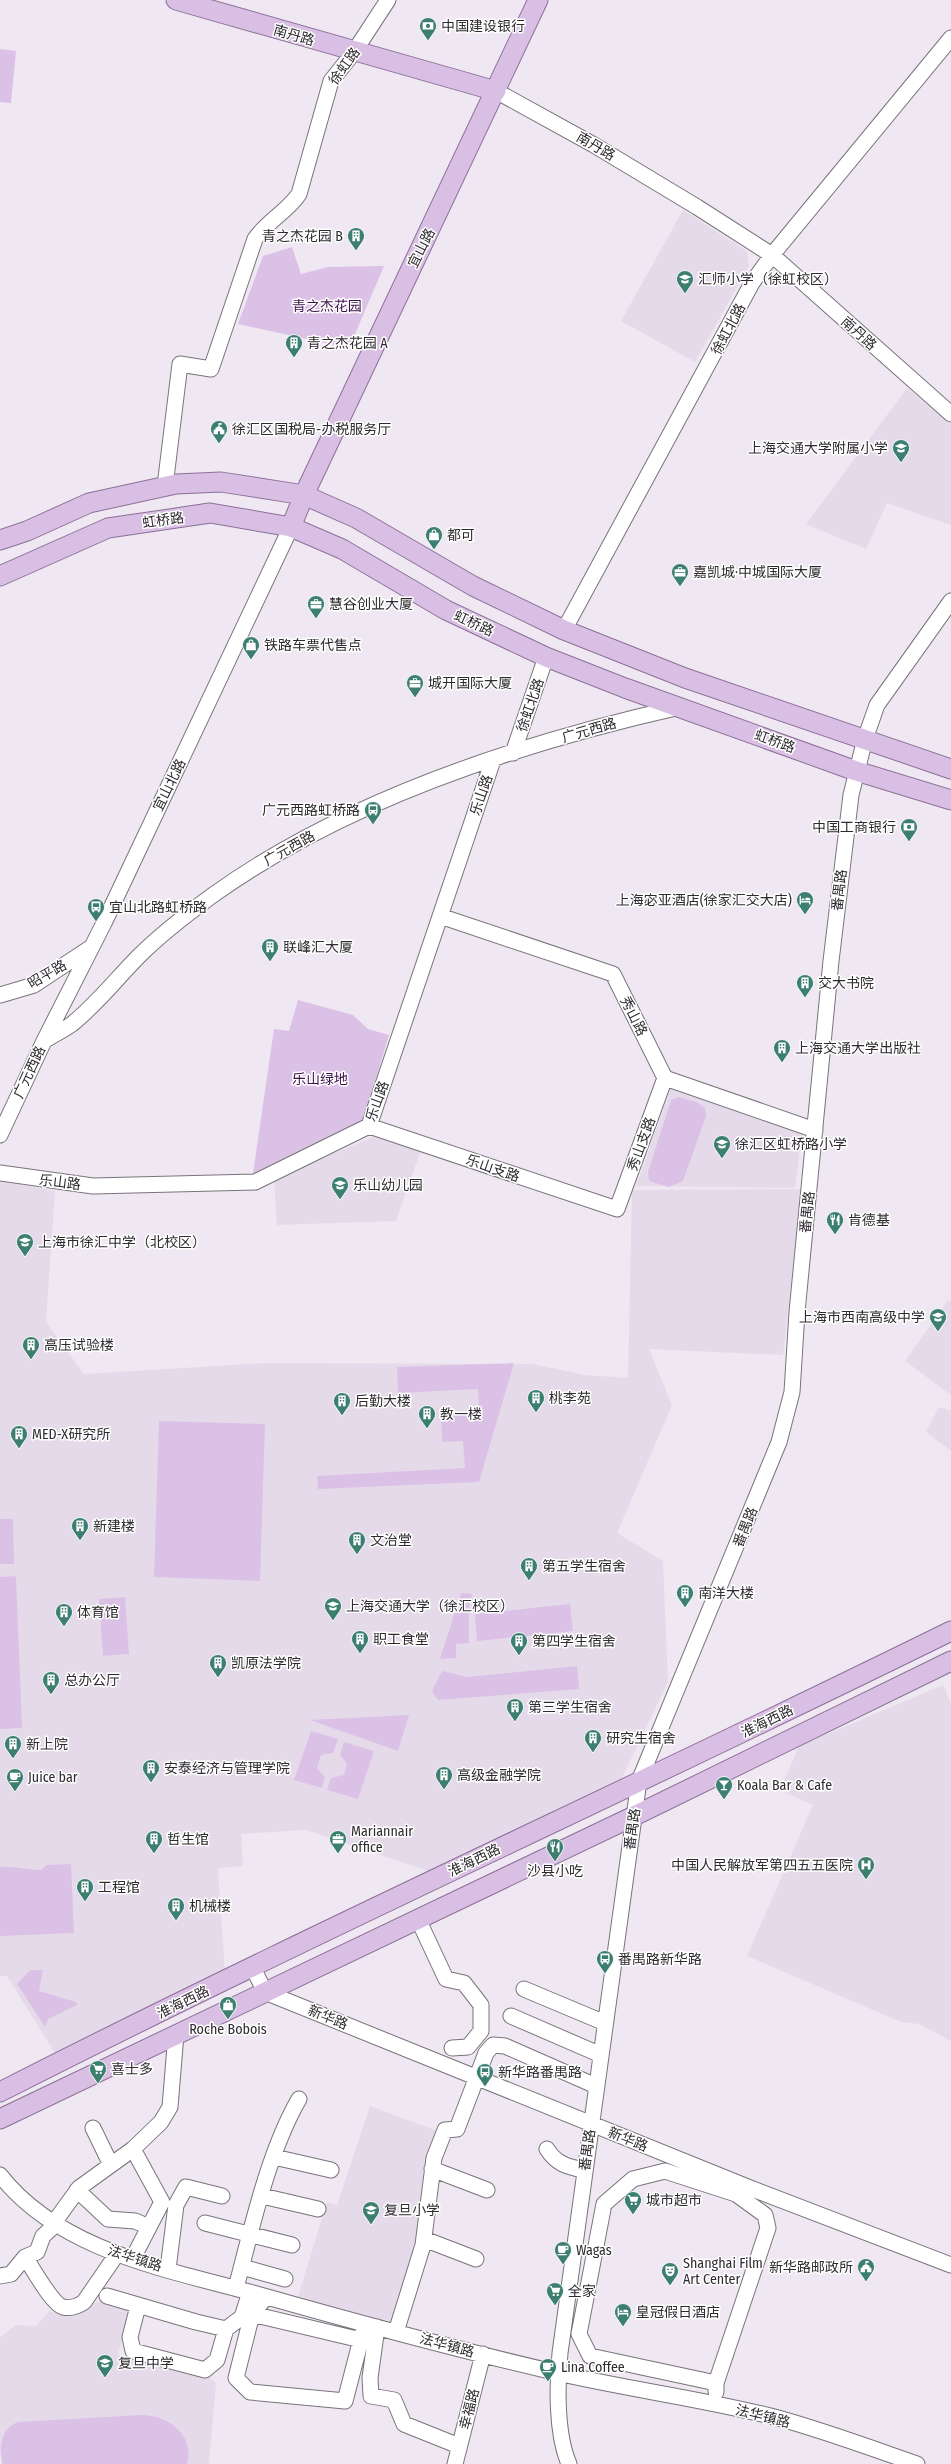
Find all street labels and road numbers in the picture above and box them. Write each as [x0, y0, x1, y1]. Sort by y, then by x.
street label: 南丹路 [271, 22, 316, 49]
street label: 徐虹路 [325, 44, 364, 88]
street label: 南丹路 [573, 129, 618, 164]
street label: 宜山路 [404, 226, 439, 271]
street label: 徐虹北路 [708, 301, 749, 358]
street label: 南丹路 [837, 313, 880, 354]
street label: 虹桥路 [141, 509, 185, 532]
street label: 虹桥路 [451, 607, 496, 640]
street label: 徐虹北路 [513, 676, 548, 734]
street label: 广元西路 [560, 715, 618, 746]
street label: 虹桥路 [752, 726, 797, 757]
street label: 宜山北路 [150, 756, 189, 814]
street label: 乐山路 [467, 773, 496, 818]
street label: 广元西路 [261, 827, 318, 869]
street label: 番禺路 [829, 868, 850, 912]
street label: 昭平路 [25, 957, 70, 992]
street label: 秀山路 [616, 994, 651, 1039]
street label: 广元西路 [10, 1043, 49, 1101]
street label: 乐山路 [362, 1079, 393, 1124]
street label: 秀山支路 [624, 1115, 659, 1173]
street label: 乐山支路 [464, 1151, 522, 1186]
street label: 乐山路 [38, 1172, 82, 1193]
street label: 番禺路 [797, 1190, 818, 1234]
street label: 番禺路 [730, 1505, 761, 1550]
street label: 淮海西路 [738, 1702, 796, 1741]
street label: 番禺路 [621, 1807, 644, 1851]
street label: 淮海西路 [445, 1841, 503, 1880]
street label: 淮海西路 [154, 1983, 212, 2022]
street label: 新华路 [305, 2002, 350, 2033]
street label: 新华路 [605, 2124, 650, 2155]
street label: 番禺路 [576, 2128, 599, 2172]
street label: 法华镇路 [106, 2242, 164, 2275]
street label: 法华镇路 [418, 2330, 476, 2361]
street label: 幸福路 [456, 2387, 483, 2432]
street label: 法华镇路 [734, 2401, 792, 2432]

